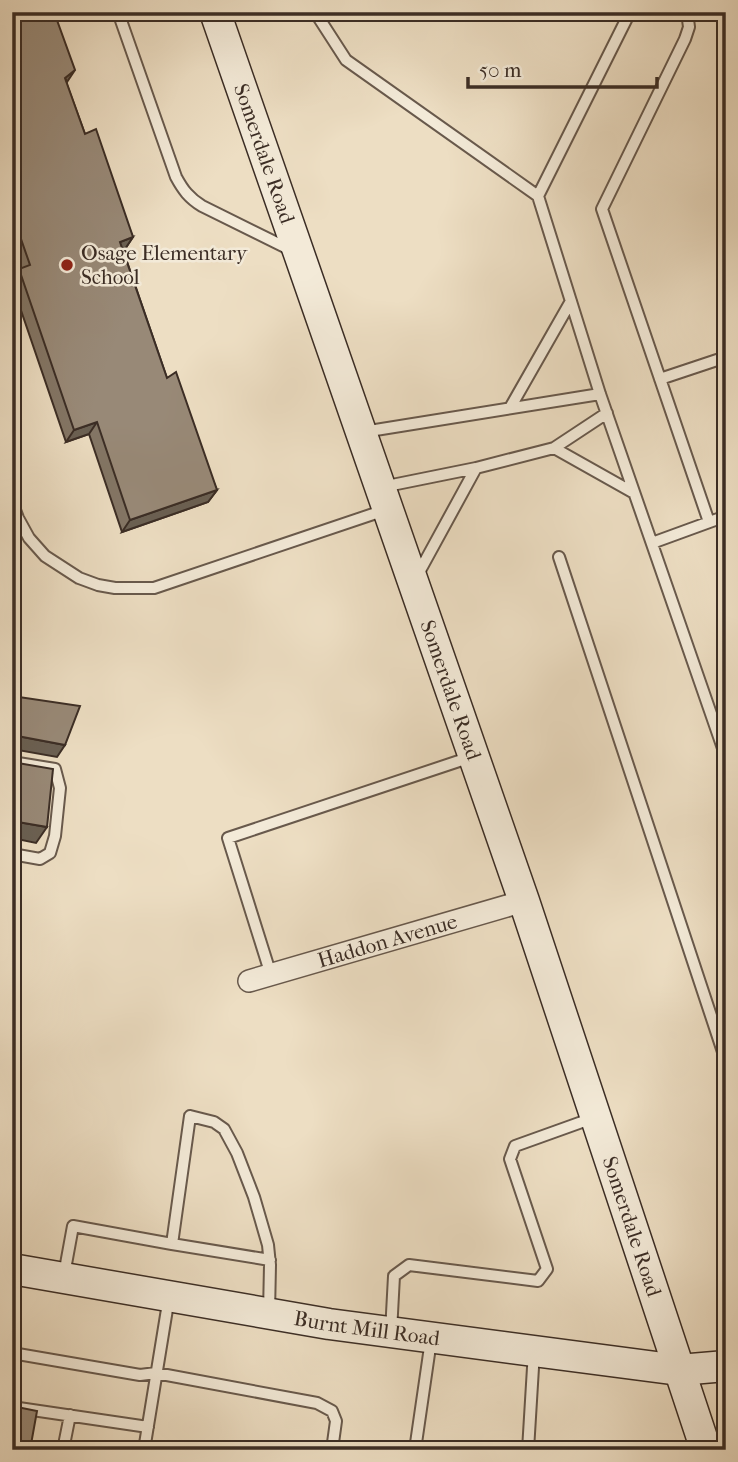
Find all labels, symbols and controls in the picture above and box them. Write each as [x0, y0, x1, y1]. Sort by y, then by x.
scale bar [468, 46, 658, 90]
text: 50 m [479, 58, 522, 82]
street label: Somerdale Road [229, 81, 300, 227]
place label: Osage Elementary School [81, 241, 248, 289]
marker: Osage Elementary School [59, 257, 75, 273]
street label: Somerdale Road [415, 617, 486, 764]
street label: Haddon Avenue [315, 909, 460, 972]
street label: Somerdale Road [597, 1153, 666, 1300]
street label: Burnt Mill Road [292, 1306, 442, 1351]

